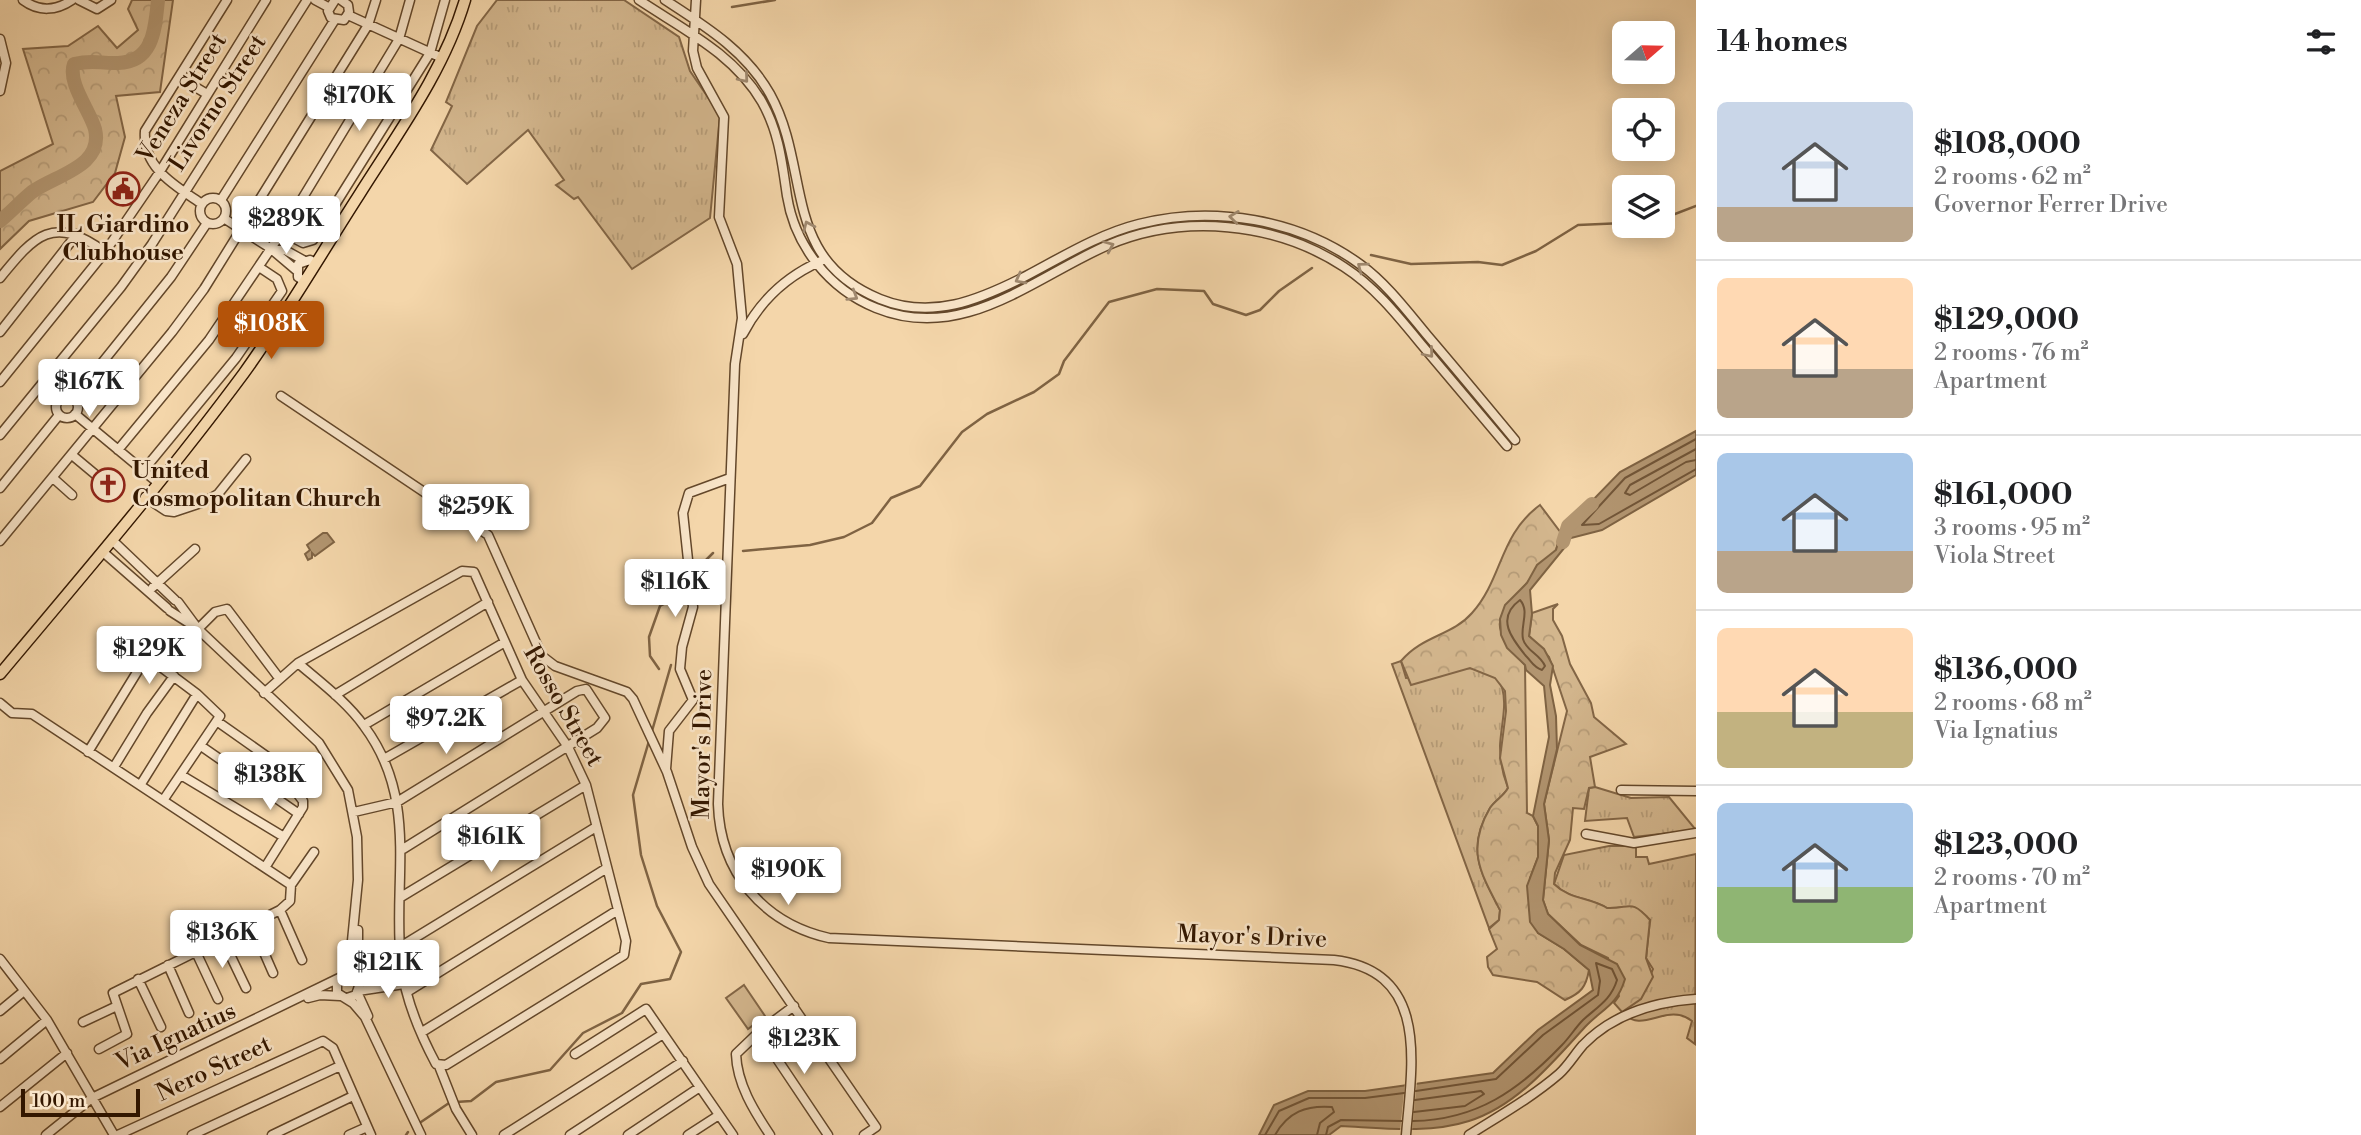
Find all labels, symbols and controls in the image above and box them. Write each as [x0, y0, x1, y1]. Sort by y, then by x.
north arrow [1612, 21, 1675, 84]
map controls [1612, 21, 1675, 238]
text: 14 homes [1717, 23, 1848, 61]
icon: filters [2302, 23, 2340, 61]
street label: Veneza Street [130, 27, 234, 169]
street label: Livorno Street [163, 28, 274, 177]
one-way arrow [736, 70, 749, 82]
pin: $170K [310, 74, 408, 133]
text: $170K [323, 82, 395, 110]
button: locate [1612, 98, 1675, 161]
text: $108,000 [1934, 125, 2081, 163]
icon: home [1773, 130, 1857, 214]
text: 2 rooms · 62 m² [1934, 163, 2091, 191]
public building icon: IL Giardino Clubhouse [104, 170, 142, 208]
button: layers [1612, 175, 1675, 238]
text: Governor Ferrer Drive [1934, 191, 2168, 219]
pin: $289K [237, 196, 335, 256]
text: $289K [248, 205, 324, 233]
place label: IL Giardino Clubhouse [57, 210, 189, 268]
one-way arrow [1228, 210, 1240, 225]
one-way arrow [802, 221, 816, 234]
one-way arrow [1102, 240, 1114, 254]
one-way arrow [1357, 263, 1370, 275]
one-way arrow [1014, 271, 1027, 285]
one-way arrow [846, 288, 859, 301]
text: $129,000 [1934, 301, 2079, 339]
pin: $108K [222, 302, 320, 361]
icon: home [1773, 306, 1857, 390]
text: $108K [234, 310, 308, 338]
text: 2 rooms · 76 m² [1934, 339, 2089, 367]
one-way arrow [1421, 345, 1433, 358]
pin: $167K [40, 360, 138, 419]
text: Apartment [1934, 367, 2047, 395]
text: $167K [54, 368, 124, 396]
place label: United Cosmopolitan Church [132, 456, 381, 514]
church icon: United Cosmopolitan Church [89, 466, 127, 504]
text: $161,000 [1934, 476, 2073, 514]
icon: home [1773, 481, 1857, 565]
pin: $259K [427, 484, 525, 544]
text: $259K [438, 493, 514, 521]
text: 3 rooms · 95 m² [1934, 514, 2090, 542]
text: Viola Street [1934, 542, 2055, 570]
pin: $116K [626, 560, 724, 619]
text: $116K [641, 568, 709, 596]
pin: $129K [100, 626, 198, 686]
text: $129K [113, 635, 185, 663]
street label: Rosso Street [516, 640, 610, 772]
text: $136,000 [1934, 651, 2078, 689]
icon: home [1773, 656, 1857, 740]
street label: Mayor's Drive [687, 669, 719, 819]
text: 2 rooms · 68 m² [1934, 689, 2092, 717]
pin: $97.2K [389, 696, 503, 756]
text: $97.2K [406, 705, 486, 733]
text: Via Ignatius [1934, 717, 2058, 745]
pin: $138K [221, 752, 319, 812]
text: $138K [234, 761, 306, 789]
pin: $161K [442, 814, 540, 874]
text: $161K [457, 823, 525, 851]
text: $123,000 [1934, 826, 2078, 864]
icon: home [1773, 831, 1857, 915]
pin: $190K [739, 848, 837, 907]
text: $190K [751, 856, 825, 884]
text: 2 rooms · 70 m² [1934, 864, 2090, 892]
text: Apartment [1934, 892, 2047, 920]
pin: $136K [173, 911, 271, 970]
text: $136K [186, 919, 258, 947]
street label: Mayor's Drive [1176, 919, 1328, 955]
pin: $121K [339, 940, 437, 1000]
text: $121K [353, 949, 423, 977]
street label: Via Ignatius [110, 996, 241, 1078]
pin: $123K [755, 1016, 853, 1076]
text: $123K [768, 1025, 840, 1053]
street label: Nero Street [152, 1029, 277, 1109]
scale bar [21, 1086, 140, 1118]
text: 100 m [32, 1089, 85, 1113]

